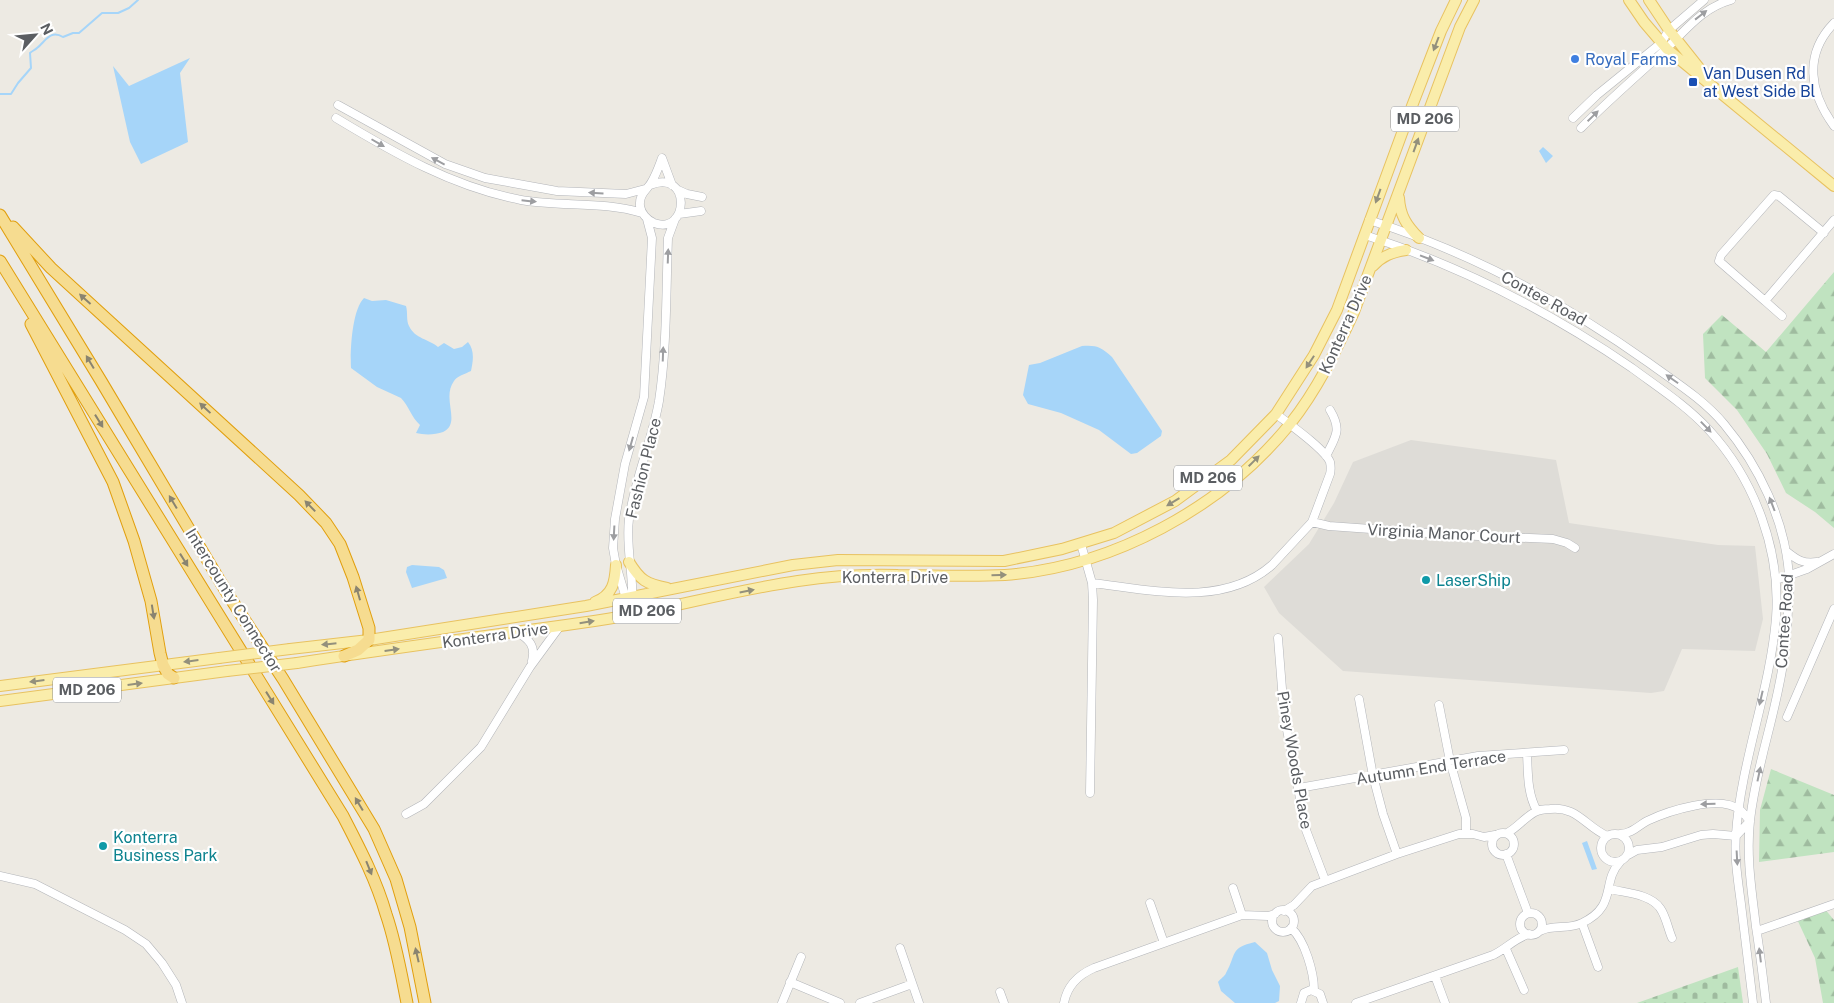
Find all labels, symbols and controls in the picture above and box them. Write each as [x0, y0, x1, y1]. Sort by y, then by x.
north arrow [10, 10, 60, 60]
one-way arrow [1694, 10, 1708, 20]
text: N [37, 21, 56, 38]
one-way arrow [1432, 37, 1439, 52]
place label: Royal Farms [1585, 50, 1677, 69]
marker: Royal Farms [1569, 53, 1581, 65]
place label: Van Dusen Rd at West Side Bl [1703, 64, 1816, 101]
marker: Van Dusen Rd at West Side Bl [1687, 76, 1699, 88]
road number: MD 206 [1391, 106, 1459, 132]
one-way arrow [1587, 110, 1599, 122]
one-way arrow [1412, 137, 1420, 152]
one-way arrow [370, 139, 385, 147]
one-way arrow [431, 157, 446, 165]
one-way arrow [588, 188, 604, 196]
one-way arrow [1374, 189, 1381, 204]
one-way arrow [521, 197, 537, 205]
one-way arrow [664, 248, 672, 264]
one-way arrow [1419, 254, 1434, 262]
street label: Contee Road [1498, 267, 1590, 330]
street label: Konterra Drive [1315, 272, 1376, 377]
one-way arrow [79, 293, 91, 305]
one-way arrow [660, 346, 668, 362]
one-way arrow [85, 356, 94, 369]
one-way arrow [1305, 356, 1314, 369]
one-way arrow [1665, 374, 1679, 384]
one-way arrow [200, 402, 212, 414]
one-way arrow [94, 415, 103, 428]
street label: Fashion Place [622, 416, 665, 520]
one-way arrow [1700, 421, 1712, 433]
one-way arrow [627, 436, 635, 451]
one-way arrow [1247, 455, 1259, 467]
road number: MD 206 [1174, 466, 1242, 490]
one-way arrow [169, 495, 178, 508]
one-way arrow [1768, 496, 1776, 511]
one-way arrow [1167, 498, 1180, 507]
one-way arrow [304, 500, 316, 512]
street label: Virginia Manor Court [1367, 520, 1521, 547]
street label: Intercounty Connector [181, 525, 286, 676]
one-way arrow [609, 525, 617, 541]
one-way arrow [179, 553, 188, 566]
street label: Konterra Drive [842, 568, 948, 587]
one-way arrow [991, 570, 1007, 578]
place label: LaserShip [1436, 571, 1511, 590]
street label: Contee Road [1772, 573, 1797, 669]
marker: LaserShip [1420, 574, 1432, 586]
one-way arrow [353, 586, 361, 601]
one-way arrow [739, 586, 755, 594]
road number: MD 206 [613, 598, 681, 624]
one-way arrow [149, 604, 157, 620]
one-way arrow [580, 617, 596, 625]
street label: Konterra Drive [441, 619, 549, 652]
one-way arrow [321, 641, 337, 649]
one-way arrow [384, 645, 400, 653]
one-way arrow [183, 657, 199, 665]
one-way arrow [29, 677, 45, 685]
road number: MD 206 [53, 678, 121, 702]
one-way arrow [127, 680, 143, 688]
street label: Piney Woods Place [1273, 689, 1316, 831]
one-way arrow [1757, 690, 1765, 705]
one-way arrow [266, 691, 275, 704]
street label: Autumn End Terrace [1355, 746, 1507, 789]
one-way arrow [1755, 766, 1763, 781]
one-way arrow [354, 798, 363, 811]
one-way arrow [1699, 800, 1715, 808]
place label: Konterra Business Park [113, 828, 218, 865]
marker: Konterra Business Park [97, 840, 109, 852]
one-way arrow [1733, 850, 1741, 866]
one-way arrow [365, 861, 373, 876]
one-way arrow [1756, 946, 1764, 962]
one-way arrow [413, 948, 421, 963]

